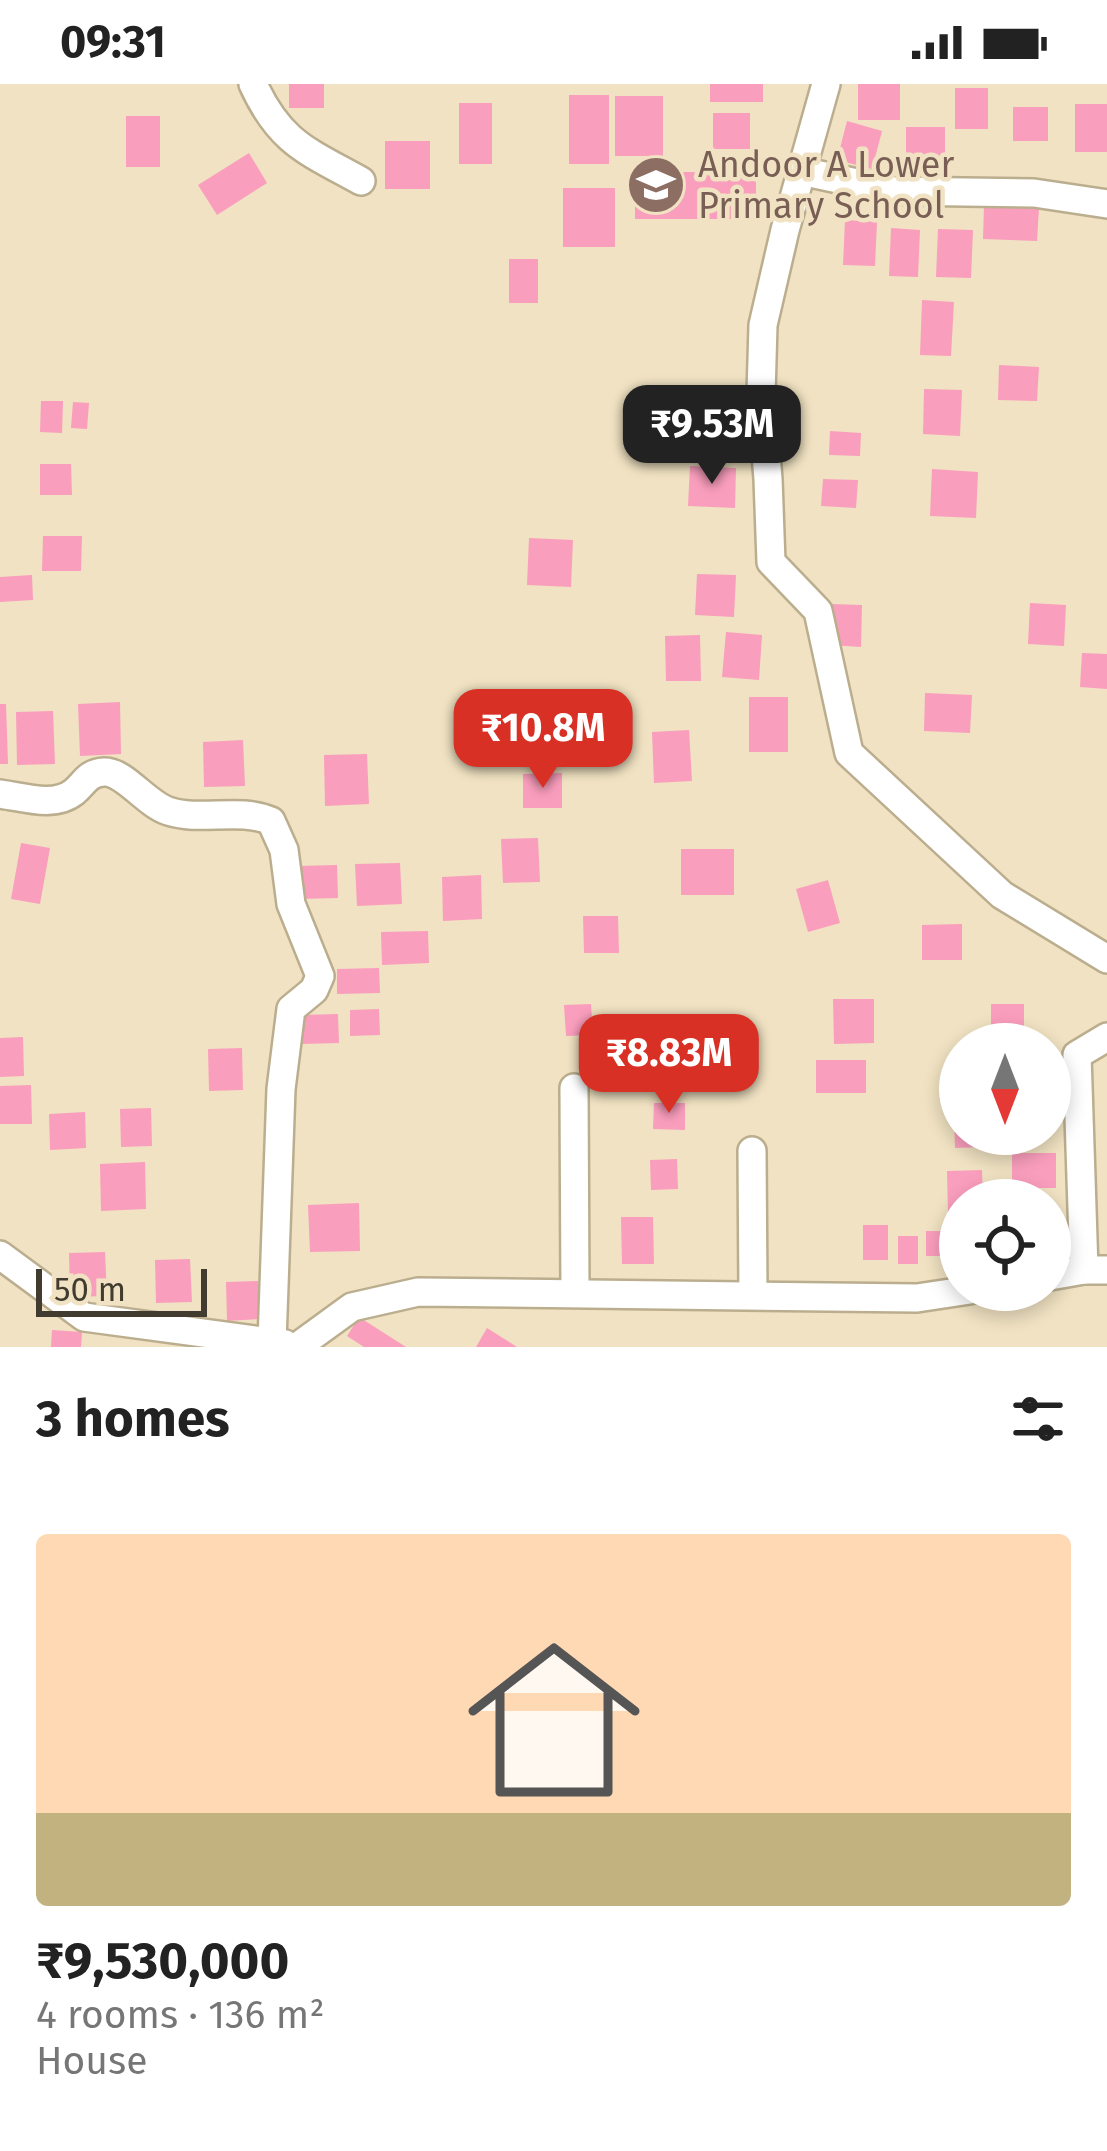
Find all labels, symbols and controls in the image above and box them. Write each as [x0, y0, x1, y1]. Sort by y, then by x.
text: 09:31 [60, 15, 166, 69]
place label: Andoor A Lower Primary School [698, 143, 954, 228]
school or university icon: Andoor A Lower Primary School [625, 154, 687, 216]
pin: ₹9.53M [614, 385, 810, 487]
text: ₹9.53M [650, 401, 774, 447]
pin: ₹10.8M [445, 689, 641, 791]
text: ₹10.8M [481, 705, 605, 751]
pin: ₹8.83M [571, 1014, 767, 1116]
north arrow [939, 1023, 1071, 1155]
map controls [939, 1023, 1071, 1311]
text: ₹8.83M [606, 1030, 732, 1076]
button: locate [939, 1179, 1071, 1311]
scale bar [36, 1263, 207, 1316]
text: 50 m [54, 1270, 126, 1310]
icon: filters [1005, 1386, 1071, 1452]
text: 3 homes [36, 1388, 230, 1450]
icon: home [446, 1612, 662, 1828]
text: ₹9,530,000 [36, 1930, 289, 1992]
text: 4 rooms · 136 m² [36, 1992, 324, 2038]
text: House [36, 2038, 147, 2084]

